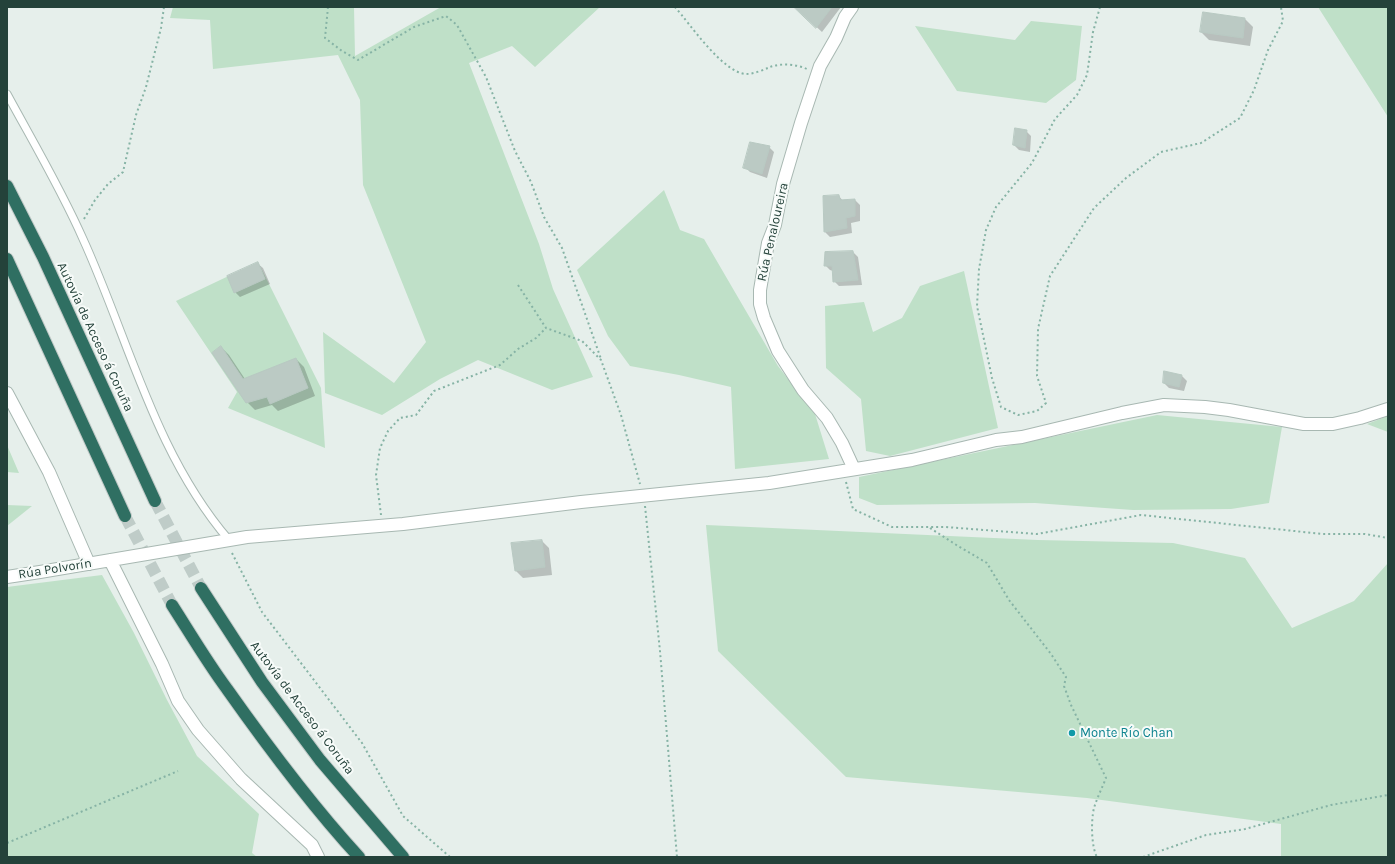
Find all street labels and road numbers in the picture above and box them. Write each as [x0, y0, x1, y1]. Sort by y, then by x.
street label: Rúa Penaloureira [754, 181, 792, 283]
street label: Autovía de Acceso á Coruña [54, 260, 136, 414]
street label: Rúa Polvorín [17, 556, 93, 582]
street label: Autovía de Acceso á Coruña [247, 638, 357, 778]

